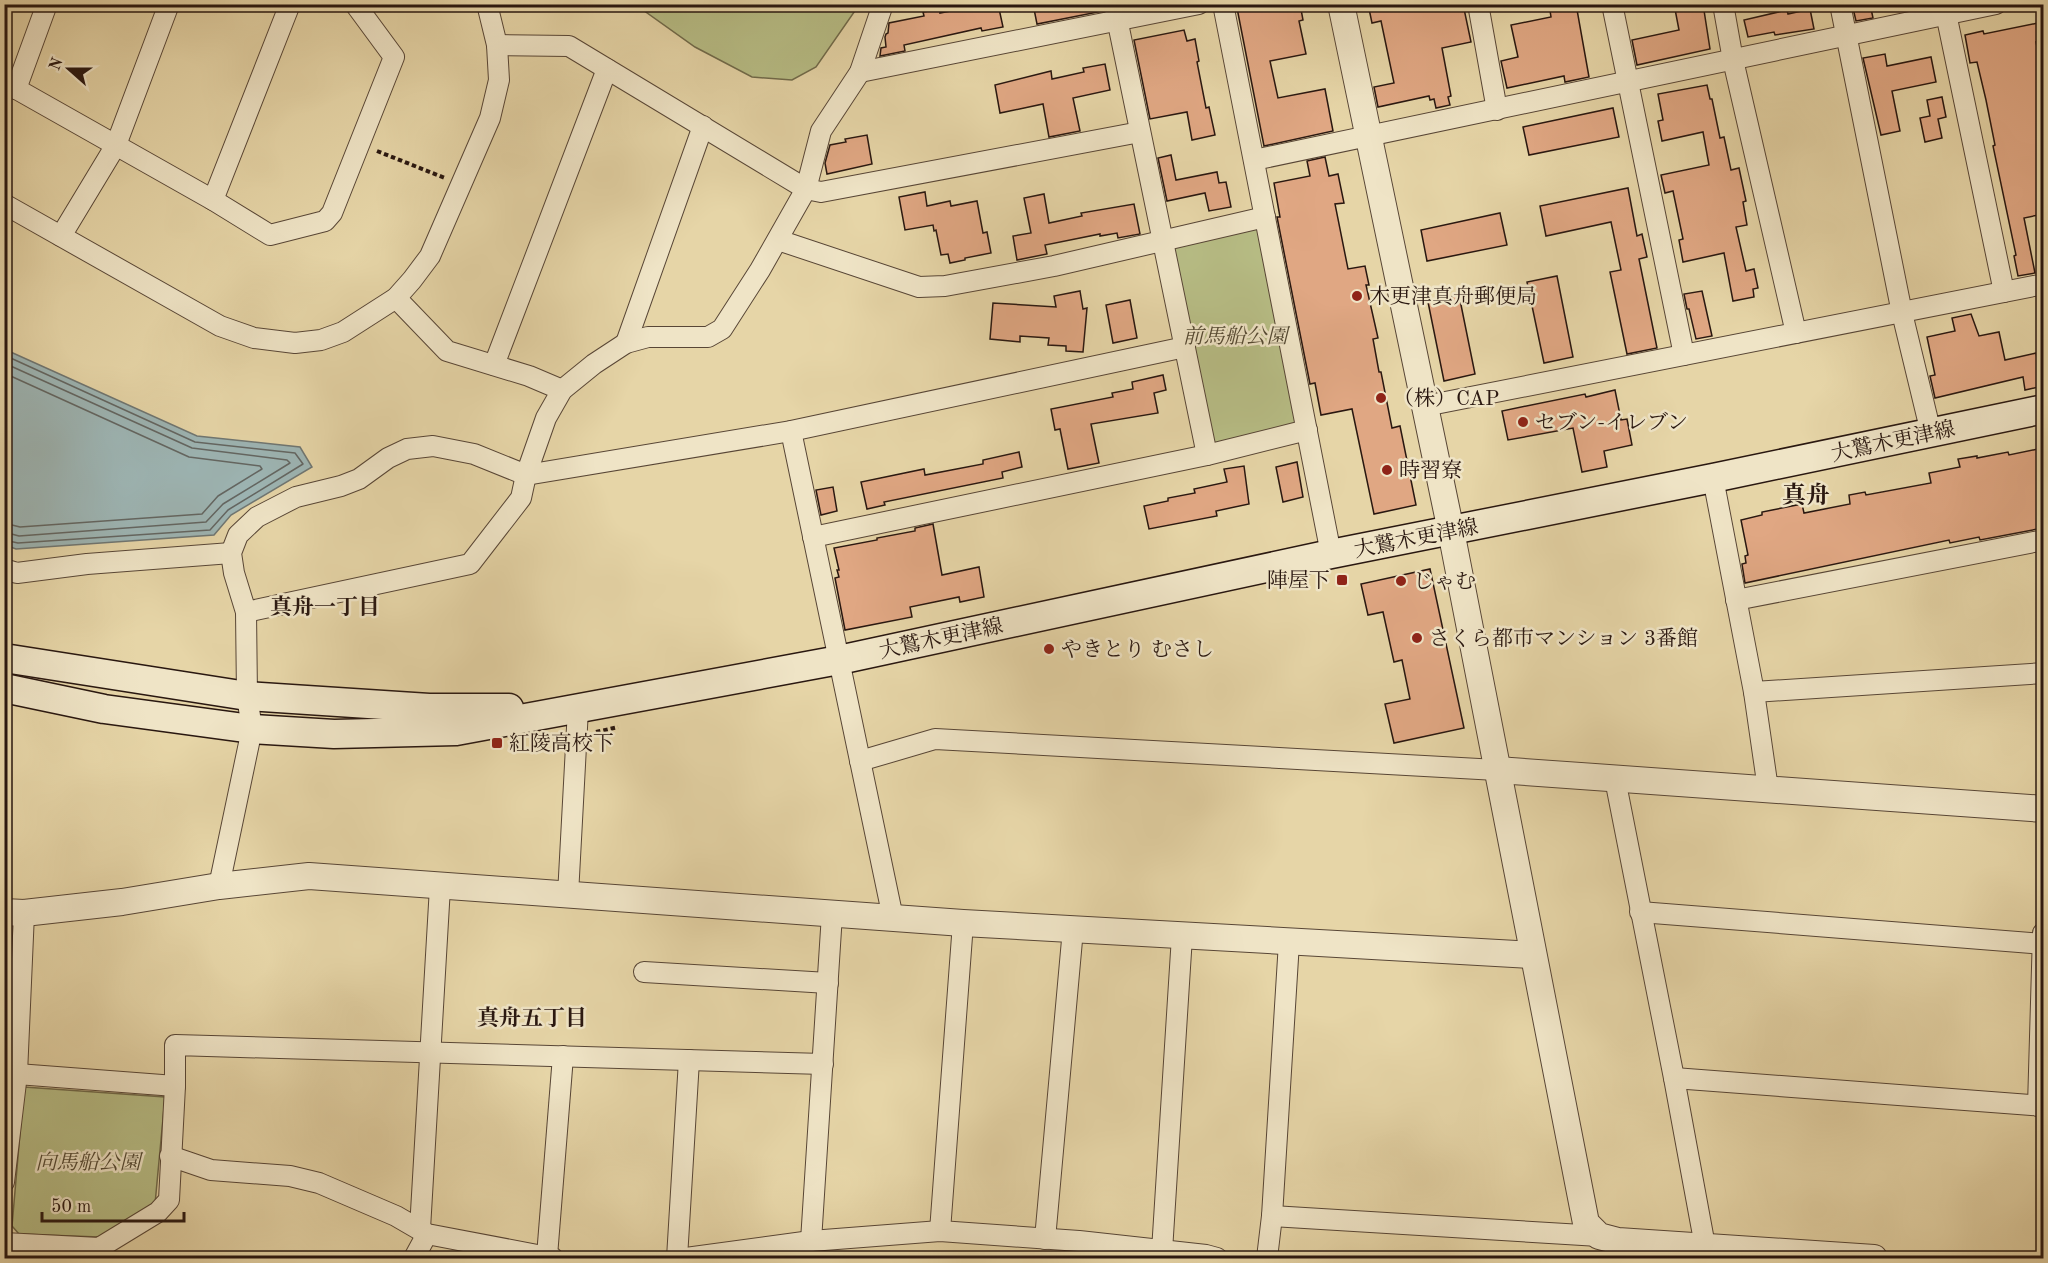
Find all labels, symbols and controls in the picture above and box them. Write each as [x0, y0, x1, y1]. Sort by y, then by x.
north arrow [39, 39, 99, 99]
text: N [47, 55, 67, 73]
place label: 木更津真舟郵便局 [1369, 285, 1537, 308]
marker: 木更津真舟郵便局 [1350, 289, 1364, 303]
park label: 前馬船公園 [1183, 325, 1290, 348]
place label: （株）CAP [1393, 387, 1499, 410]
marker: （株）CAP [1374, 391, 1388, 405]
place label: セブン-イレブン [1535, 411, 1688, 434]
marker: セブン-イレブン [1516, 415, 1530, 429]
street label: 大鷲木更津線 [1829, 417, 1957, 466]
place label: 時習寮 [1399, 459, 1462, 482]
marker: 時習寮 [1380, 463, 1394, 477]
district label: 真舟 [1782, 482, 1830, 509]
street label: 大鷲木更津線 [1352, 515, 1480, 562]
place label: 陣屋下 [1267, 569, 1330, 592]
place label: じゃむ [1413, 571, 1476, 593]
marker: 陣屋下 [1335, 573, 1349, 587]
marker: じゃむ [1394, 574, 1408, 588]
district label: 真舟一丁目 [270, 595, 380, 619]
street label: 大鷲木更津線 [877, 614, 1005, 663]
place label: さくら都市マンション 3番館 [1429, 627, 1698, 650]
marker: さくら都市マンション 3番館 [1410, 631, 1424, 645]
place label: やきとり むさし [1061, 639, 1214, 661]
marker: やきとり むさし [1042, 642, 1056, 656]
place label: 紅陵高校下 [509, 732, 614, 755]
marker: 紅陵高校下 [490, 736, 504, 750]
district label: 真舟五丁目 [477, 1006, 587, 1030]
park label: 向馬船公園 [36, 1151, 143, 1174]
scale bar [42, 1185, 184, 1223]
text: 50 m [51, 1198, 91, 1216]

